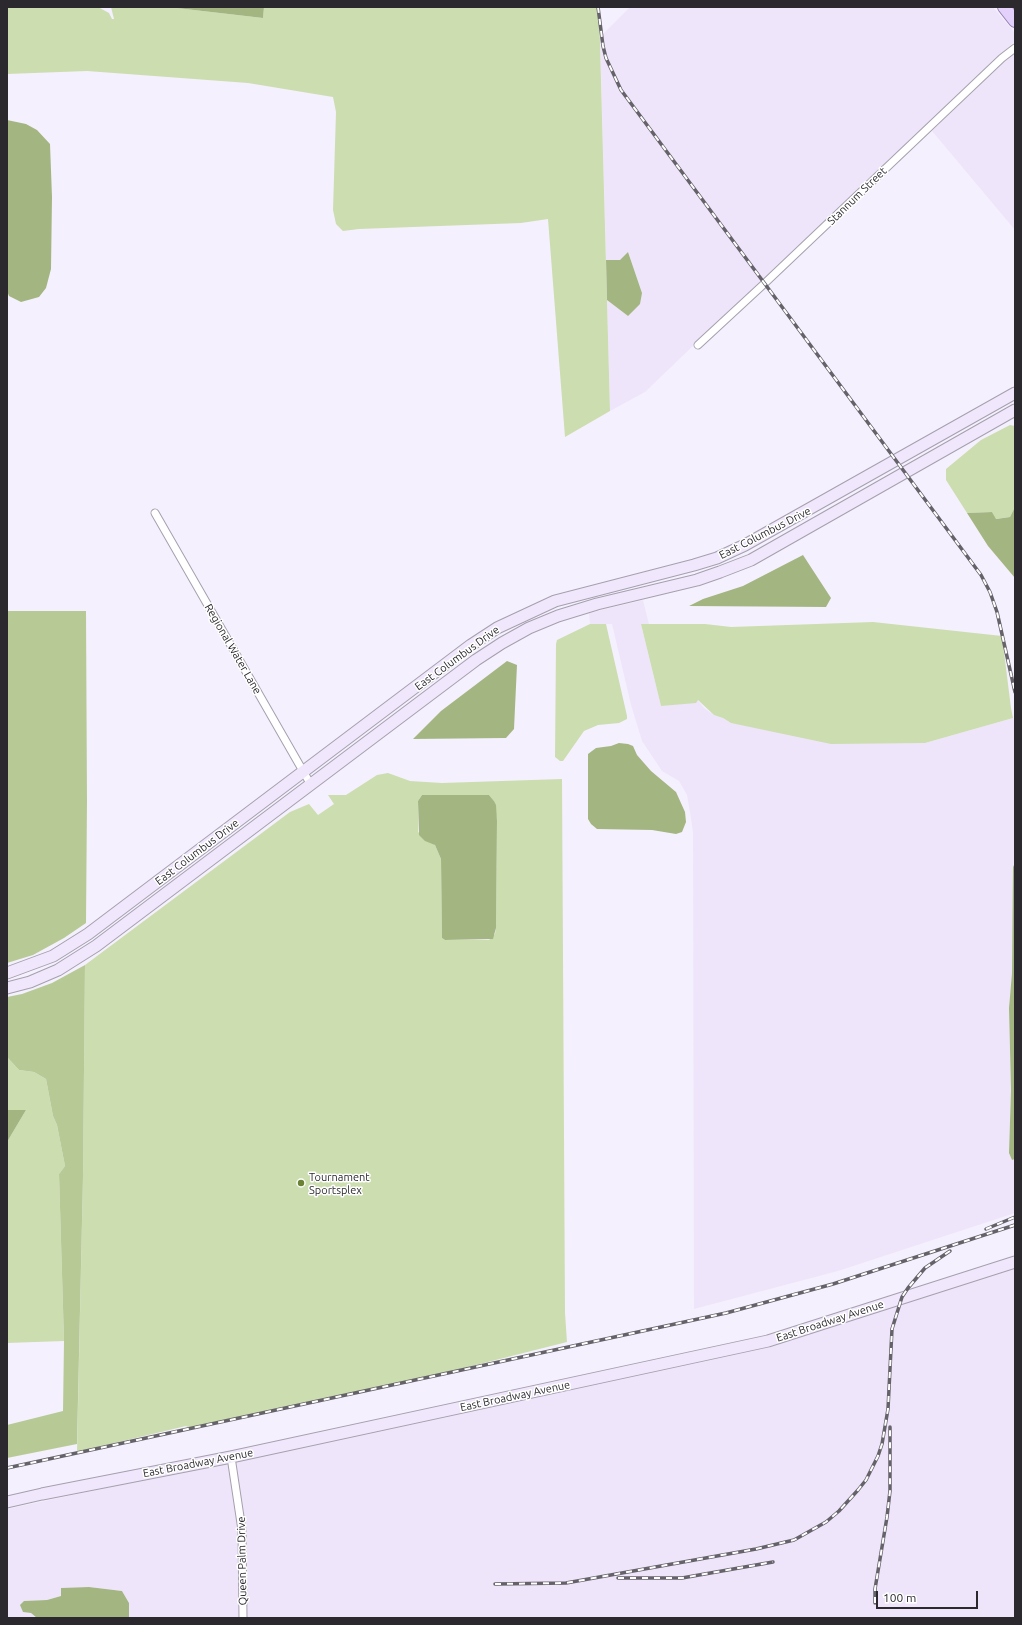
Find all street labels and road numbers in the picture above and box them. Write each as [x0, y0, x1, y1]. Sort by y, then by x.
street label: Stannum Street [825, 164, 889, 228]
street label: East Columbus Drive [717, 504, 813, 562]
street label: Regional Water Lane [202, 602, 264, 696]
street label: East Columbus Drive [412, 623, 502, 693]
street label: East Columbus Drive [153, 816, 241, 888]
street label: East Broadway Avenue [775, 1297, 885, 1345]
street label: East Broadway Avenue [459, 1378, 571, 1414]
street label: East Broadway Avenue [142, 1446, 254, 1480]
street label: Queen Palm Drive [235, 1516, 249, 1606]

